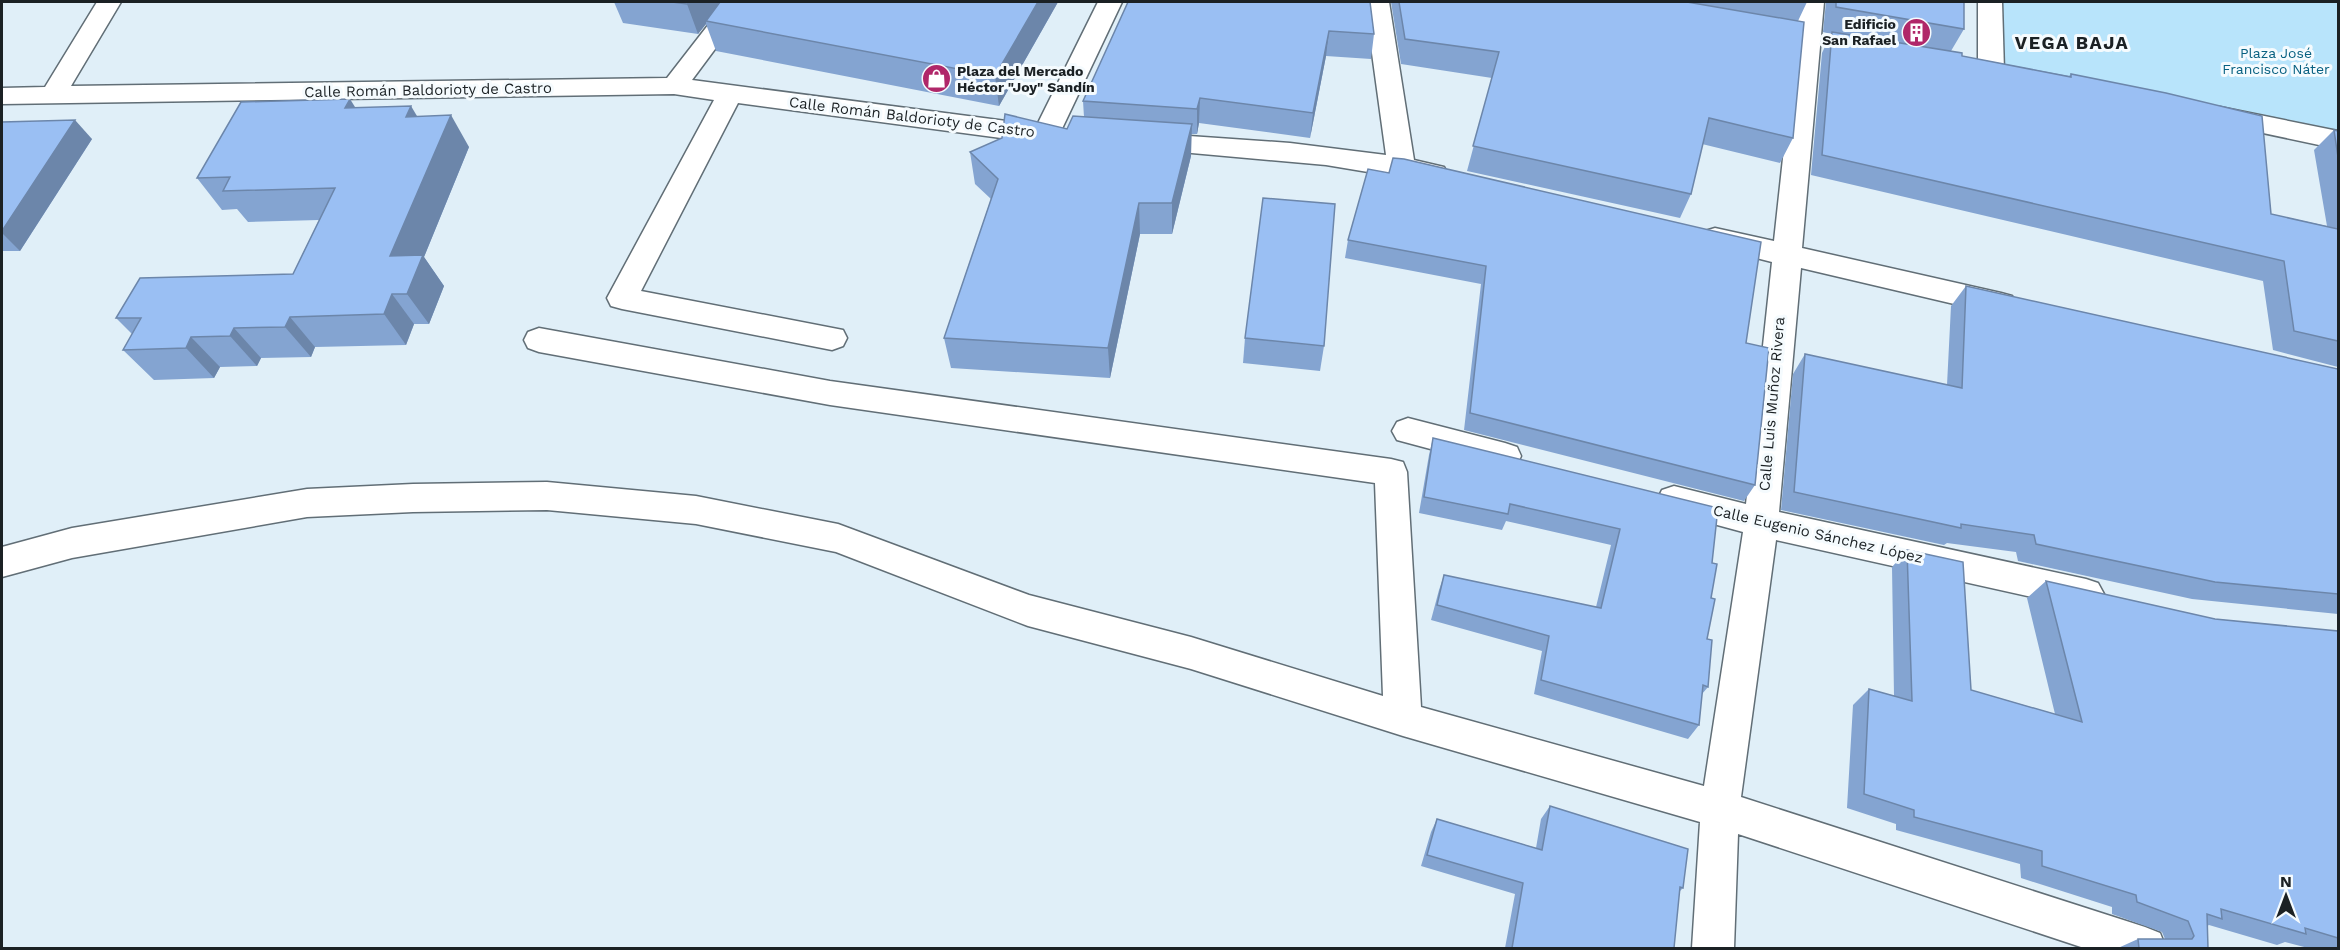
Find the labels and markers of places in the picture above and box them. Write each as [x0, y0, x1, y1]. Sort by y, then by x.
place label: Edificio San Rafael [1822, 16, 1896, 48]
building icon: Edificio San Rafael [1901, 16, 1933, 48]
shop icon: Plaza del Mercado Héctor "Joy" Sandín [920, 63, 952, 95]
place label: Plaza del Mercado Héctor "Joy" Sandín [957, 63, 1095, 95]

